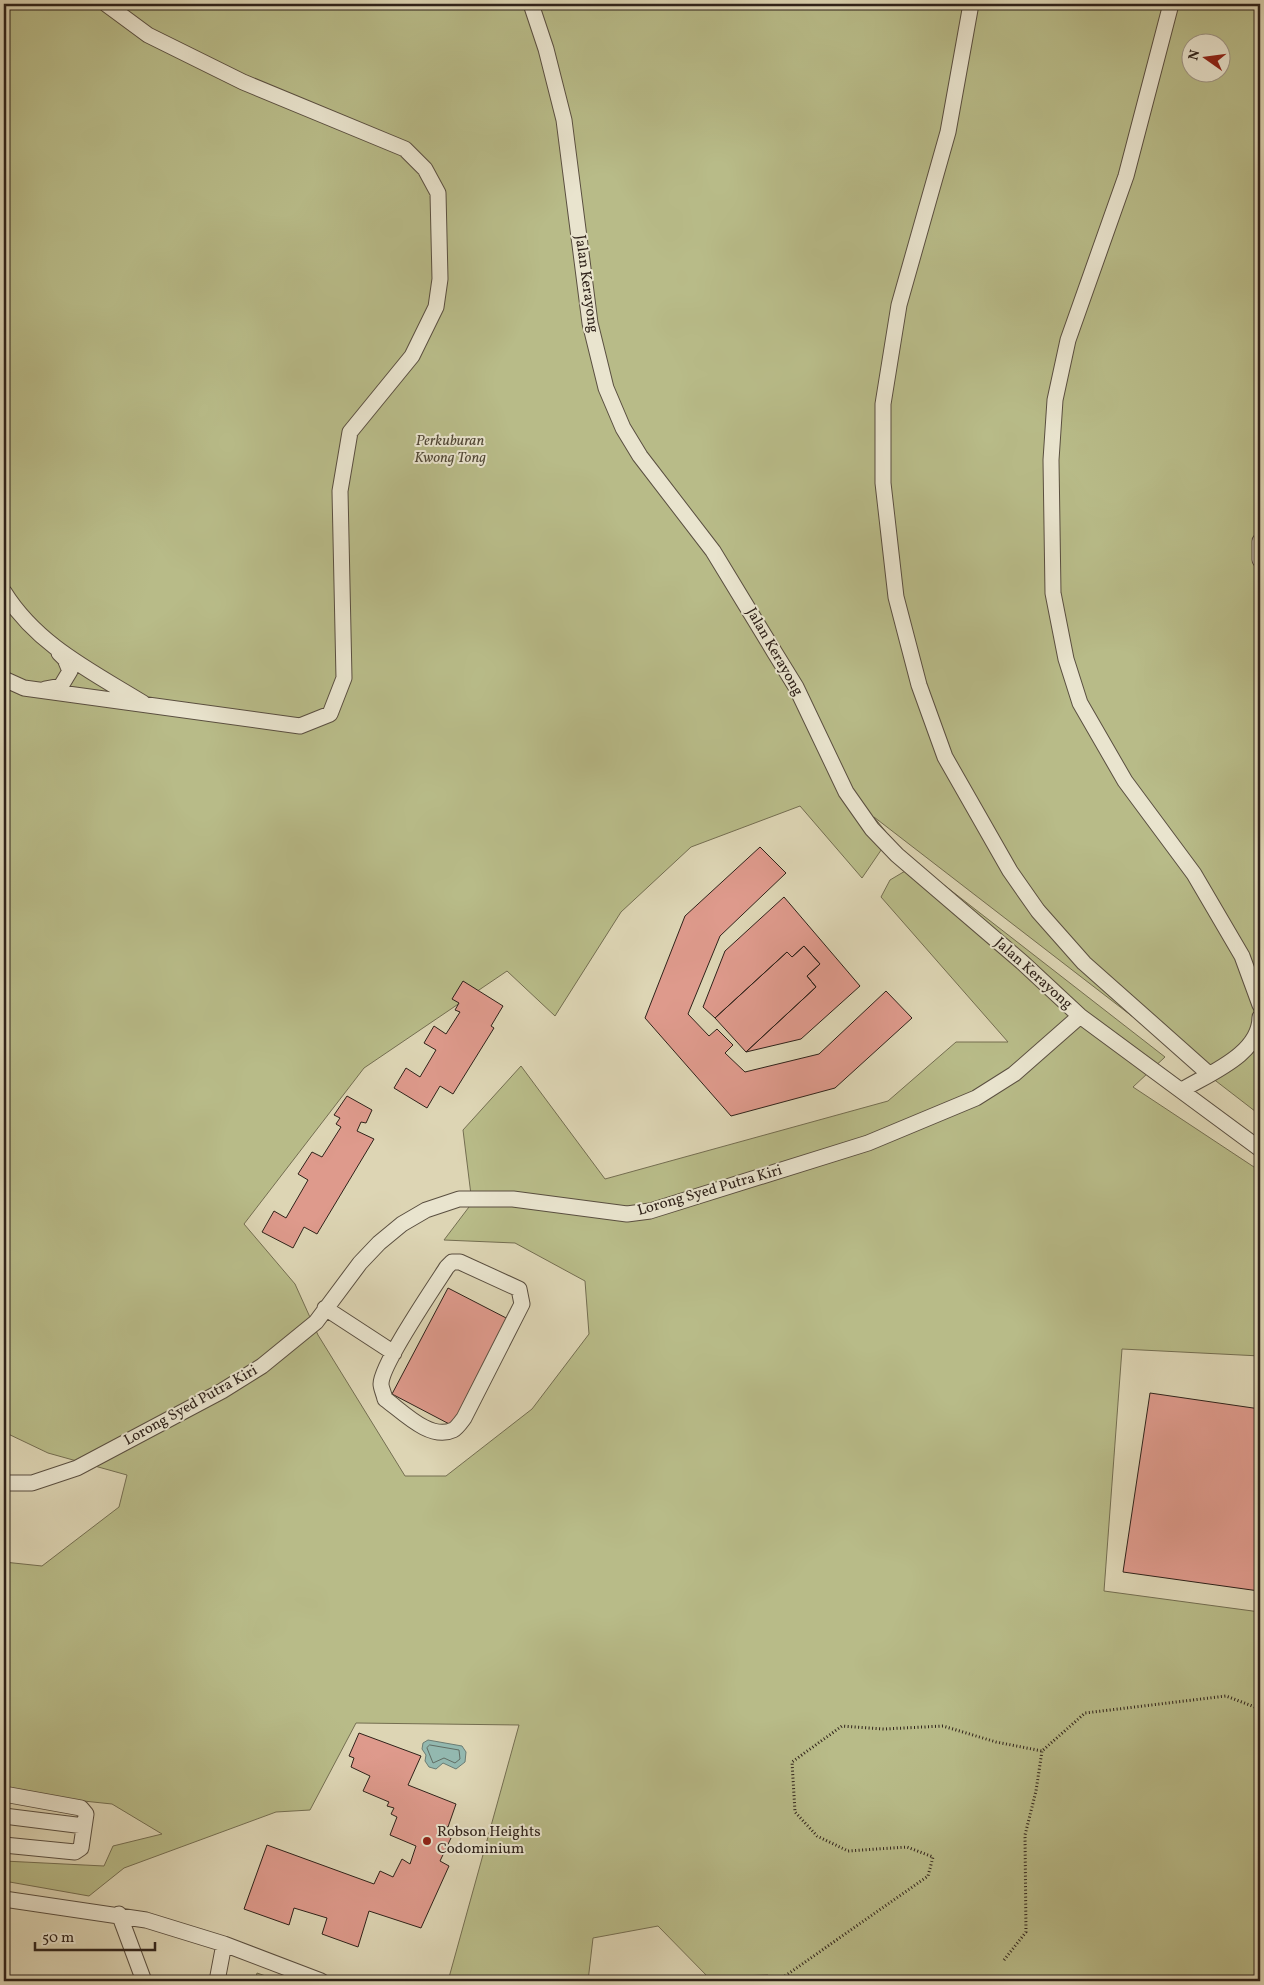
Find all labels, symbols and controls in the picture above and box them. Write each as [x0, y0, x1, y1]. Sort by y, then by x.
north arrow [1182, 32, 1232, 82]
text: N [1184, 48, 1205, 62]
street label: Jalan Kerayong [569, 234, 603, 335]
park label: Perkuburan Kwong Tong [414, 431, 486, 469]
street label: Jalan Kerayong [740, 604, 808, 700]
street label: Jalan Kerayong [989, 933, 1077, 1015]
street label: Lorong Syed Putra Kiri [635, 1160, 785, 1222]
street label: Lorong Syed Putra Kiri [120, 1361, 262, 1451]
place label: Robson Heights Codominium [437, 1822, 541, 1860]
marker: Robson Heights Codominium [421, 1835, 433, 1847]
scale bar [35, 1920, 155, 1952]
text: 50 m [42, 1928, 74, 1949]

